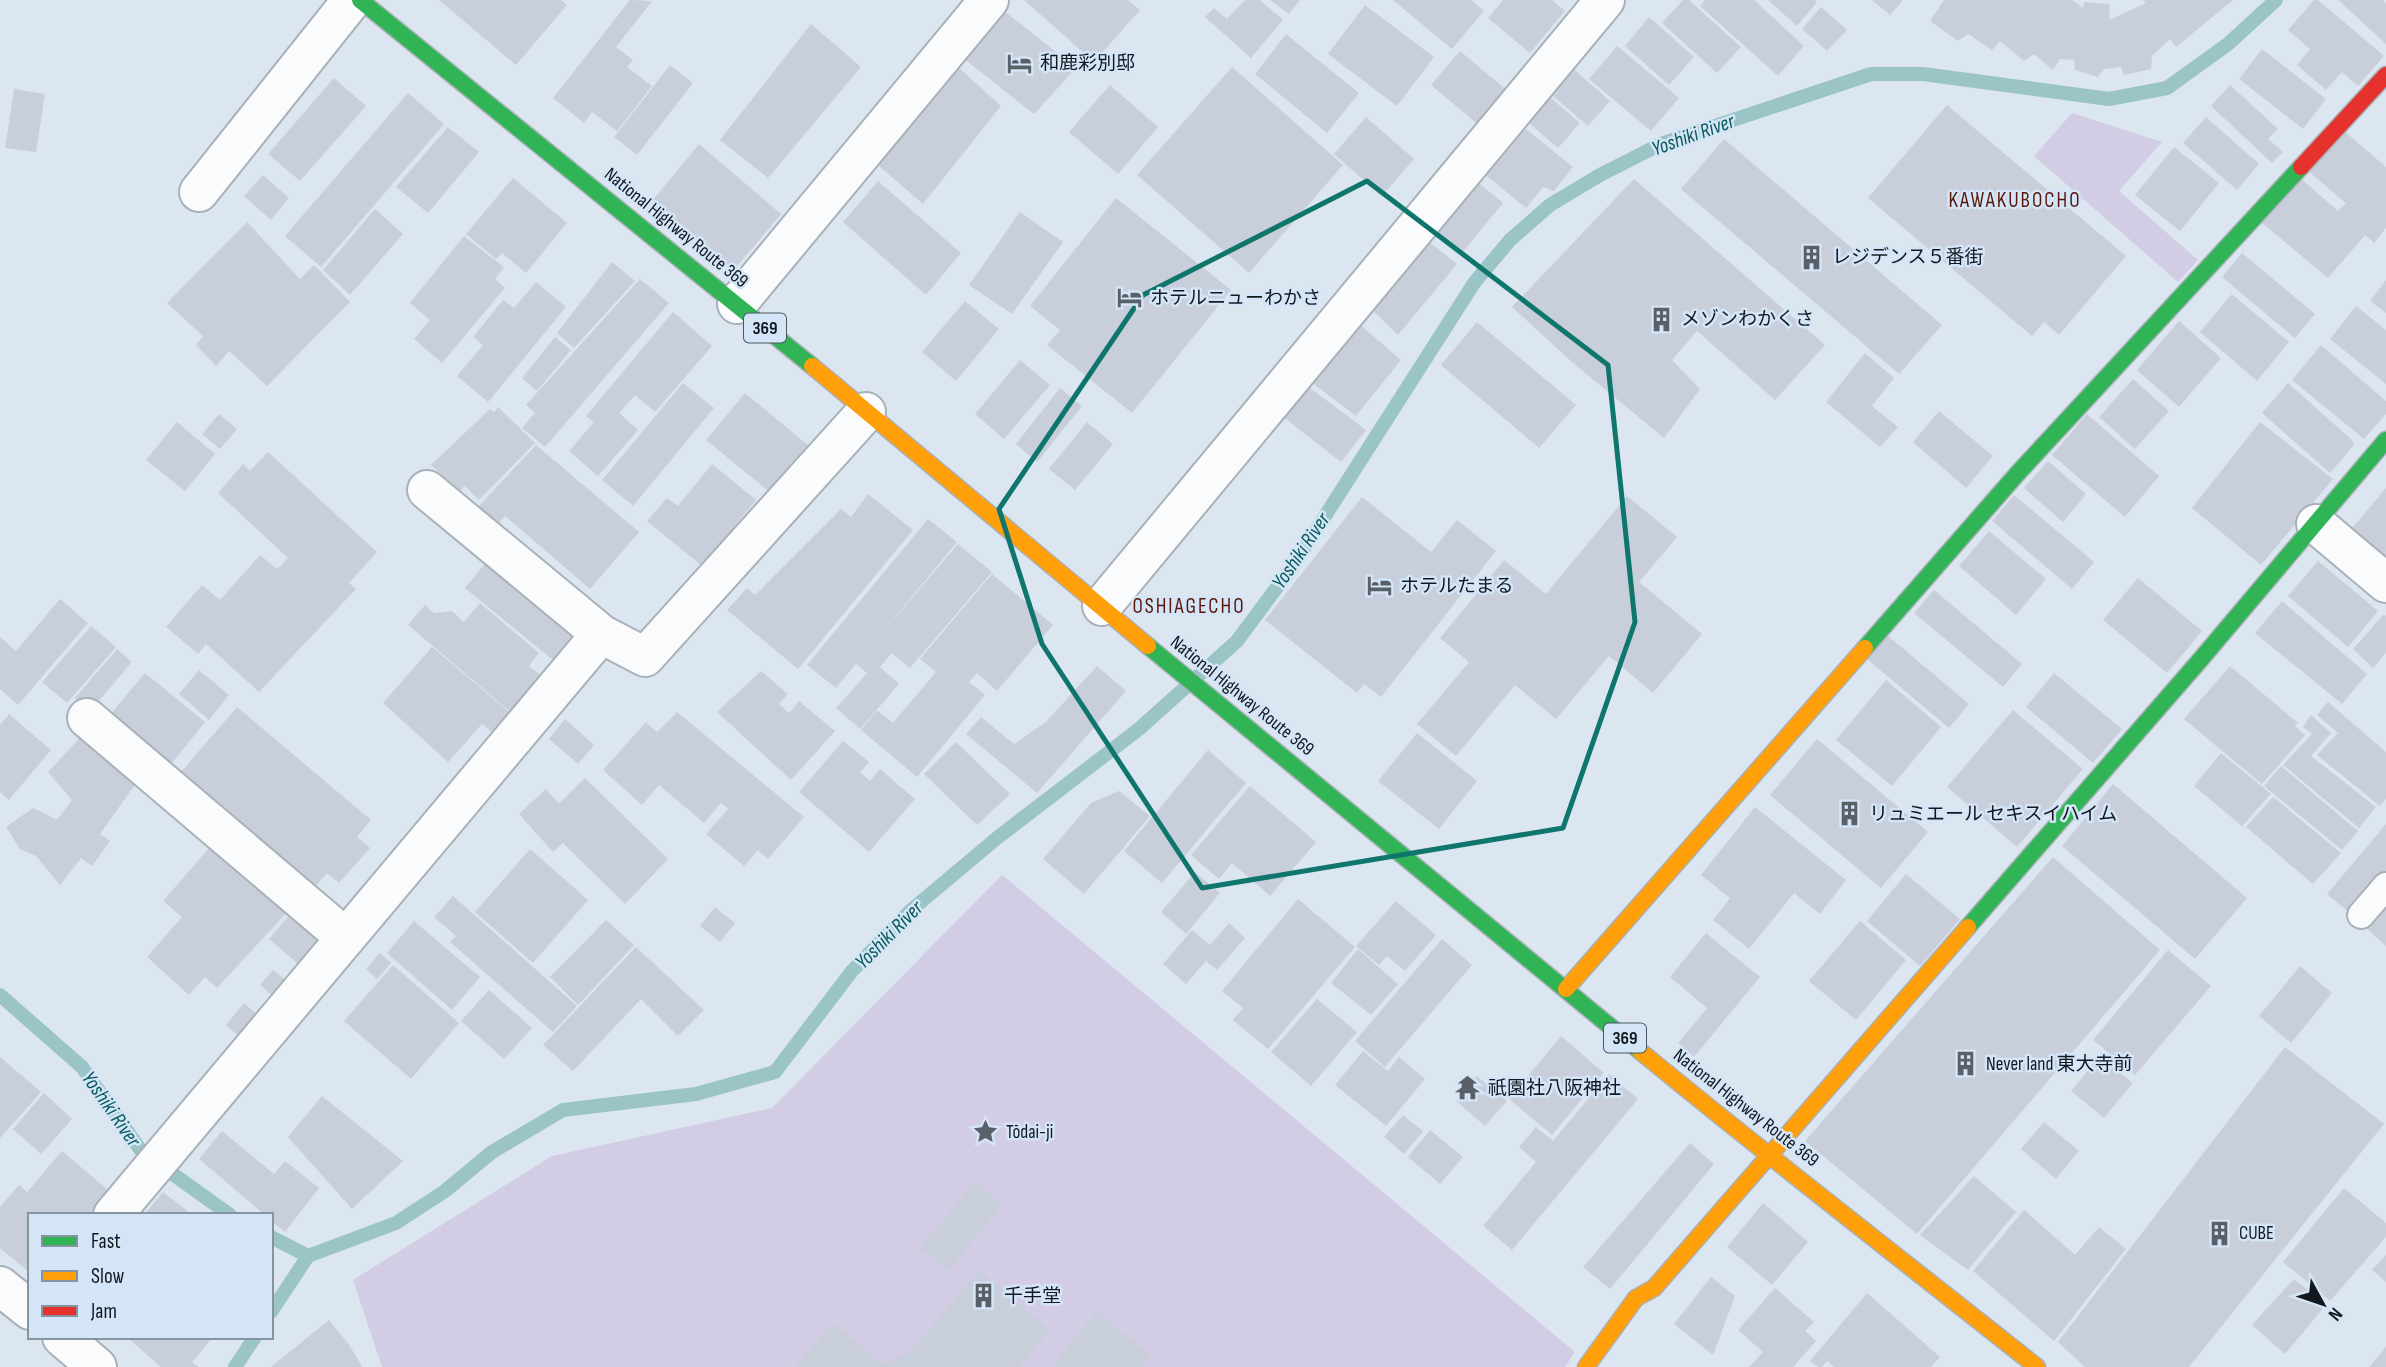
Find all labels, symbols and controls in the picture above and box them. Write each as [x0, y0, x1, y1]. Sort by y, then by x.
hotel icon: 和鹿彩別邸 [1006, 49, 1034, 77]
place label: 和鹿彩別邸 [1040, 52, 1135, 75]
water label: Yoshiki River [1648, 108, 1739, 161]
street label: National Highway Route 369 [599, 163, 753, 293]
district label: KAWAKUBOCHO [1948, 188, 2082, 213]
building icon: レジデンス５番街 [1798, 243, 1826, 271]
place label: レジデンス５番街 [1832, 246, 1984, 269]
hotel icon: ホテルニューわかさ [1116, 284, 1144, 312]
place label: ホテルニューわかさ [1150, 287, 1321, 310]
building icon: メゾンわかくさ [1647, 305, 1675, 333]
place label: メゾンわかくさ [1681, 308, 1814, 331]
road number: 369 [744, 314, 786, 342]
water label: Yoshiki River [1267, 507, 1336, 594]
hotel icon: ホテルたまる [1366, 572, 1394, 600]
place label: ホテルたまる [1400, 575, 1513, 598]
district label: OSHIAGECHO [1132, 594, 1246, 619]
street label: National Highway Route 369 [1165, 631, 1319, 761]
building icon: リュミエール セキスイハイム [1835, 800, 1863, 828]
place label: リュミエール セキスイハイム [1869, 803, 2117, 826]
water label: Yoshiki River [850, 895, 929, 974]
road number: 369 [1604, 1023, 1646, 1052]
street label: National Highway Route 369 [1669, 1044, 1823, 1172]
building icon: Never land 東大寺前 [1952, 1050, 1980, 1078]
place label: Never land 東大寺前 [1986, 1053, 2132, 1076]
water label: Yoshiki River [76, 1067, 147, 1152]
temple icon: 祇園社八阪神社 [1454, 1074, 1482, 1102]
place label: 祇園社八阪神社 [1488, 1077, 1621, 1100]
place icon: Tōdai-ji [972, 1118, 1000, 1146]
place label: Tōdai-ji [1006, 1121, 1053, 1144]
legend [28, 1213, 273, 1339]
building icon: CUBE [2205, 1219, 2233, 1247]
place label: CUBE [2239, 1222, 2274, 1245]
text: Fast [91, 1229, 121, 1254]
text: Slow [91, 1264, 125, 1289]
north arrow [2288, 1269, 2358, 1339]
building icon: 千手堂 [970, 1282, 998, 1310]
place label: 千手堂 [1004, 1285, 1061, 1308]
text: Jam [90, 1299, 117, 1324]
text: N [2323, 1303, 2347, 1325]

